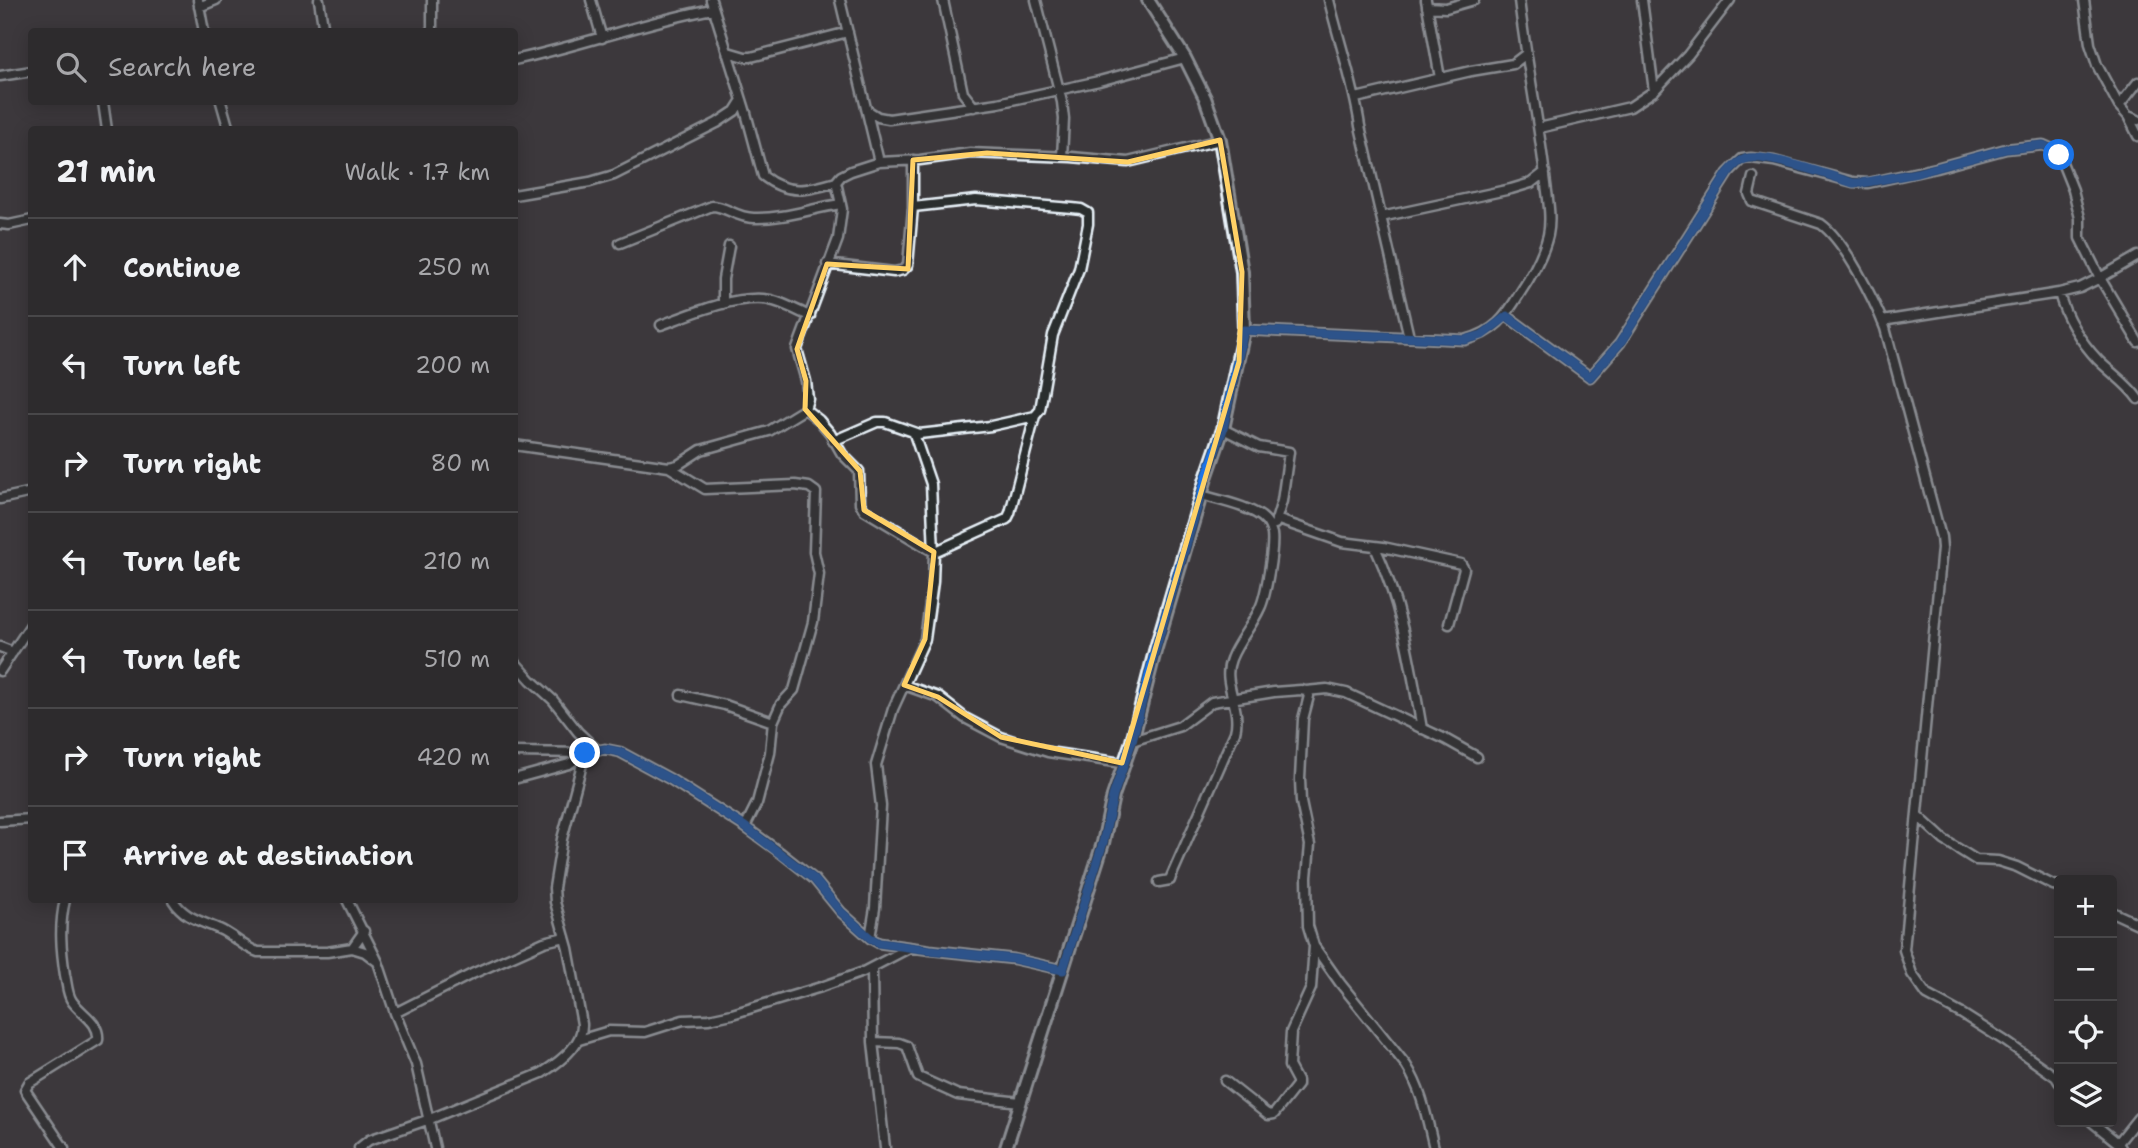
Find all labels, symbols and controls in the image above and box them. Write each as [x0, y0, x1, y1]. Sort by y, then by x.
search box [28, 28, 518, 105]
icon: search [52, 48, 90, 86]
text: Search here [108, 49, 257, 84]
route start [2043, 139, 2074, 170]
text: 21 min [56, 151, 156, 192]
text: Walk · 1.7 km [345, 157, 490, 187]
icon: ahead [56, 248, 94, 286]
text: Continue [123, 250, 241, 285]
text: 250 m [417, 252, 490, 282]
icon: left [56, 346, 94, 384]
text: Turn left [123, 348, 240, 383]
text: 200 m [415, 350, 490, 380]
icon: right [56, 444, 94, 482]
text: Turn right [123, 446, 261, 481]
text: 80 m [431, 448, 490, 478]
icon: left [56, 542, 94, 580]
text: Turn left [123, 544, 240, 579]
text: 210 m [422, 546, 490, 576]
icon: left [56, 640, 94, 678]
text: Turn left [123, 642, 240, 677]
text: 510 m [424, 644, 490, 674]
route end [569, 737, 600, 768]
icon: right [56, 738, 94, 776]
text: Turn right [123, 740, 261, 775]
text: 420 m [416, 742, 490, 772]
icon: arrive [56, 836, 94, 874]
text: Arrive at destination [123, 838, 413, 873]
map controls [2054, 875, 2117, 1127]
button: + [2054, 875, 2117, 938]
button: − [2054, 938, 2117, 1001]
button: locate [2054, 1001, 2117, 1064]
button: layers [2054, 1064, 2117, 1127]

